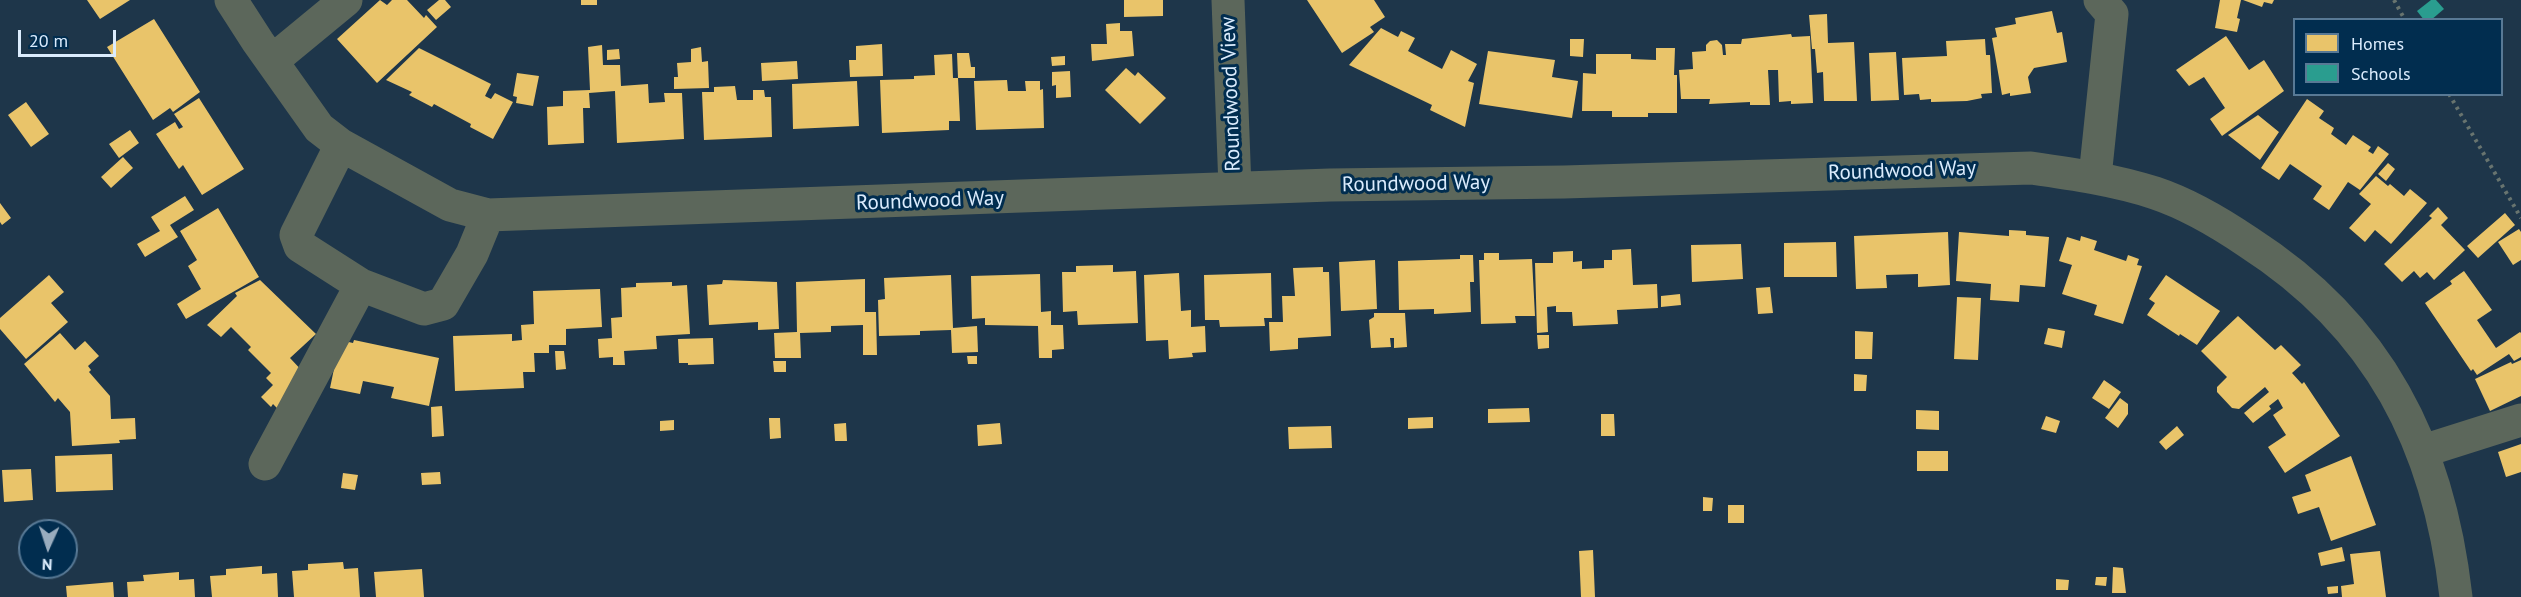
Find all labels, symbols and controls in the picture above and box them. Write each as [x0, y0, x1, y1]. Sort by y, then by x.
street label: Roundwood View [1216, 16, 1246, 172]
scale bar [21, 18, 118, 56]
legend [2293, 18, 2503, 96]
text: 20 m [29, 29, 68, 52]
text: Homes [2351, 32, 2404, 55]
text: Schools [2351, 62, 2411, 85]
street label: Roundwood Way [1828, 156, 1976, 186]
street label: Roundwood Way [1342, 170, 1490, 198]
street label: Roundwood Way [856, 186, 1004, 216]
north arrow [18, 519, 78, 579]
text: N [41, 555, 53, 575]

